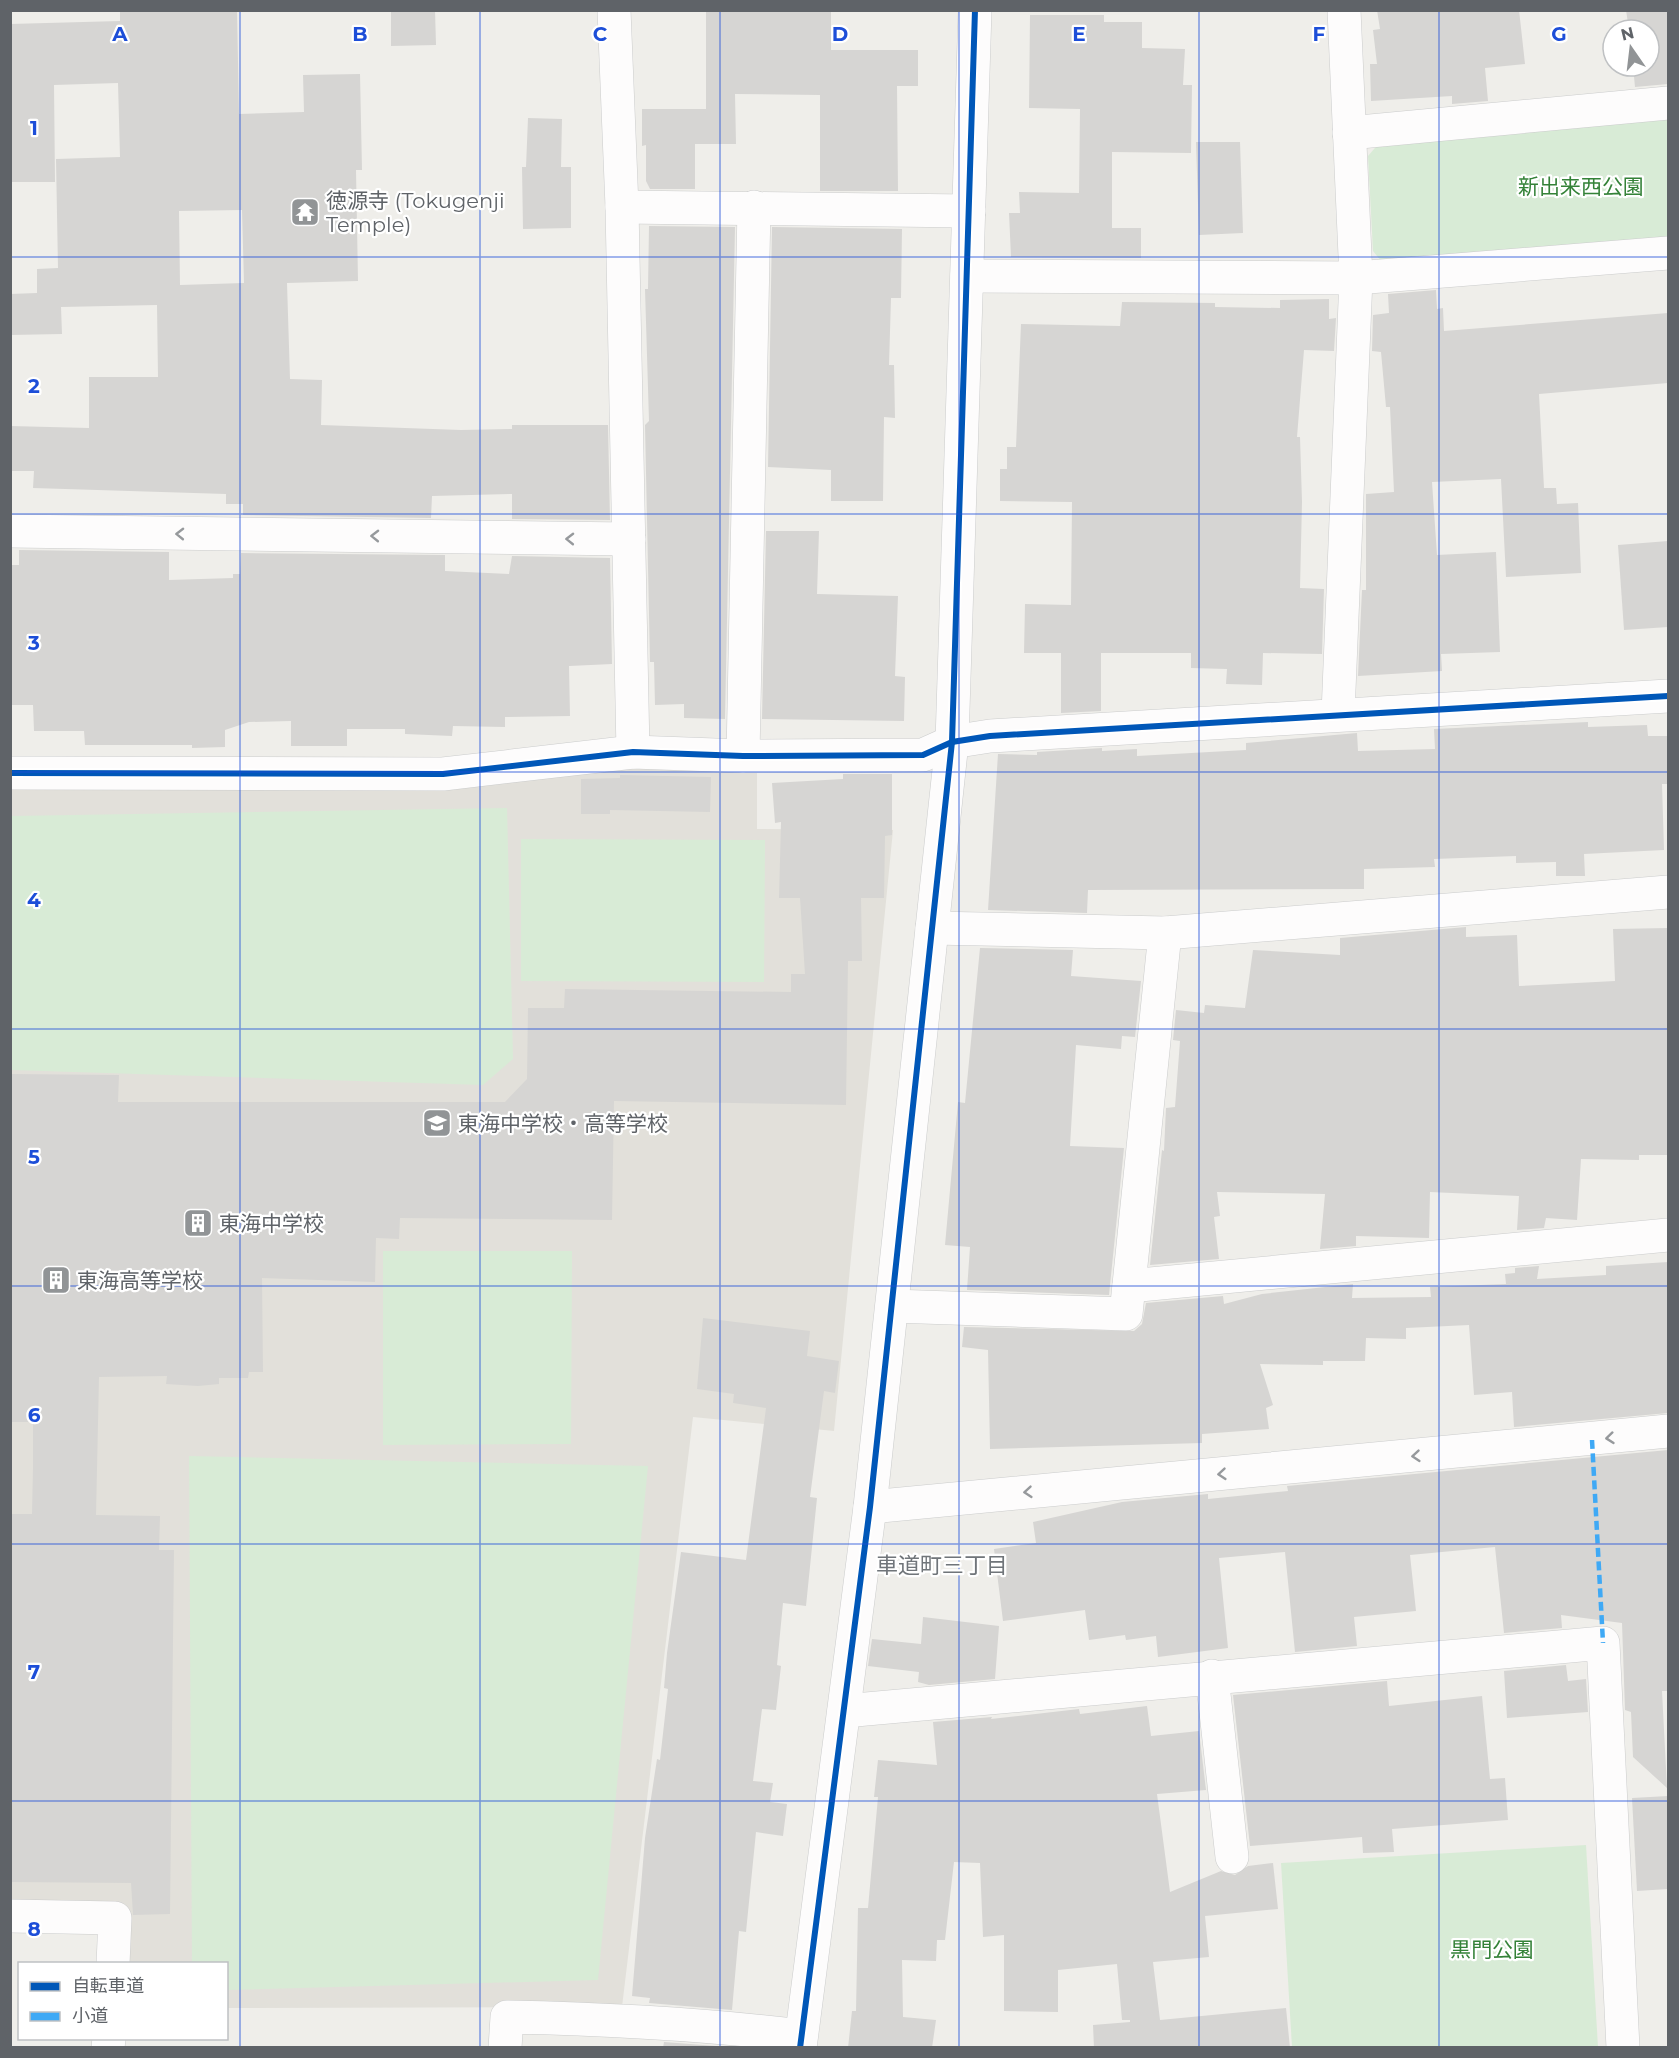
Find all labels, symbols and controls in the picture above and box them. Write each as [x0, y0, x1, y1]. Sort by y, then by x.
north arrow [1601, 18, 1661, 78]
text: A [111, 22, 128, 46]
text: B [352, 22, 368, 46]
text: C [593, 22, 608, 46]
text: D [832, 22, 848, 46]
text: E [1072, 22, 1086, 46]
text: F [1313, 22, 1326, 46]
text: G [1551, 22, 1567, 46]
text: N [1619, 23, 1636, 45]
text: 1 [30, 116, 38, 140]
park label: 新出来西公園 [1518, 174, 1644, 199]
place label: 徳源寺 (Tokugenji Temple) [326, 188, 505, 237]
temple icon: 徳源寺 (Tokugenji Temple) [289, 196, 321, 228]
text: 2 [28, 374, 40, 398]
one-way arrow [176, 528, 185, 540]
one-way arrow [371, 530, 380, 542]
one-way arrow [566, 533, 575, 545]
text: 3 [27, 631, 40, 655]
text: 4 [27, 888, 41, 912]
school or university icon: 東海中学校・高等学校 [421, 1107, 453, 1139]
place label: 東海中学校・高等学校 [458, 1111, 668, 1136]
text: 5 [28, 1145, 40, 1169]
building icon: 東海中学校 [182, 1207, 214, 1239]
place label: 東海中学校 [219, 1211, 324, 1236]
building icon: 東海高等学校 [40, 1264, 72, 1296]
place label: 東海高等学校 [77, 1268, 203, 1293]
text: 6 [28, 1403, 41, 1427]
one-way arrow [1606, 1431, 1615, 1444]
one-way arrow [1412, 1449, 1421, 1462]
one-way arrow [1217, 1467, 1227, 1480]
one-way arrow [1023, 1485, 1032, 1498]
district label: 車道町三丁目 [876, 1552, 1008, 1579]
text: 7 [28, 1660, 40, 1684]
text: 8 [27, 1917, 41, 1941]
park label: 黒門公園 [1450, 1937, 1534, 1962]
legend [18, 1962, 228, 2040]
text: 自転車道 [72, 1975, 144, 1997]
text: 小道 [72, 2005, 108, 2027]

